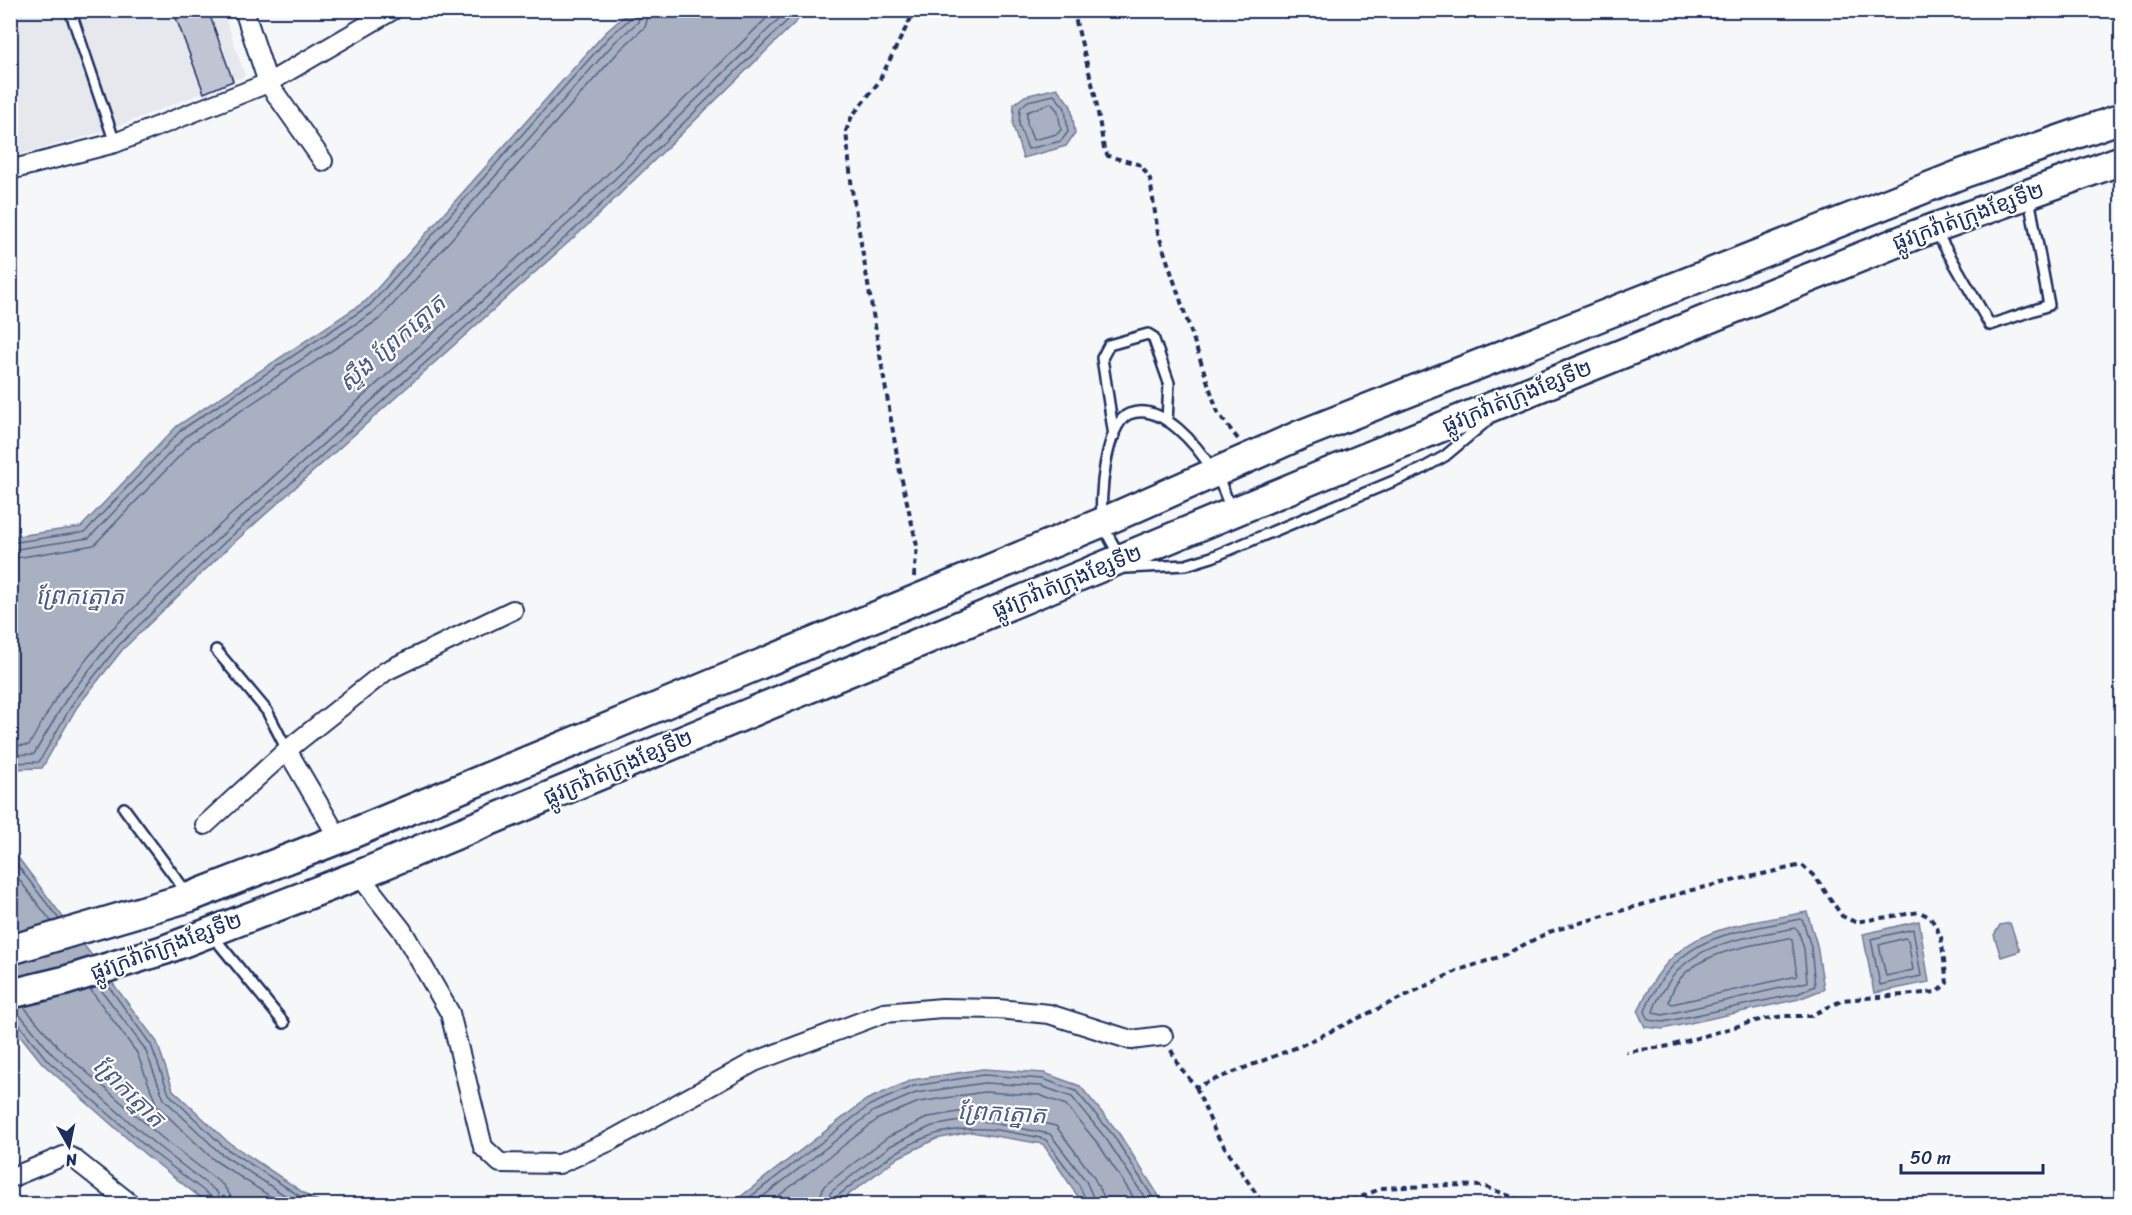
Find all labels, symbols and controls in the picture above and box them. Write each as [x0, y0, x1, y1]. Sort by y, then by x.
street label: ផ្លូវក្រវ៉ាត់ក្រុងខ្សែទី២ [1886, 170, 2050, 262]
water label: ស្ទឹង ព្រែកត្នោត [328, 283, 457, 402]
street label: ផ្លូវក្រវ៉ាត់ក្រុងខ្សែទី២ [1436, 348, 1599, 445]
street label: ផ្លូវក្រវ៉ាត់ក្រុងខ្សែទី២ [986, 533, 1149, 630]
water label: ព្រែកត្នោត [36, 575, 126, 617]
street label: ផ្លូវក្រវ៉ាត់ក្រុងខ្សែទី២ [537, 718, 699, 817]
street label: ផ្លូវក្រវ៉ាត់ក្រុងខ្សែទី២ [84, 900, 248, 992]
water label: ព្រែកត្នោត [83, 1046, 177, 1139]
water label: ព្រែកត្នោត [957, 1090, 1049, 1136]
north arrow [39, 1116, 99, 1176]
scale bar [1901, 1137, 2044, 1175]
text: 50 m [1910, 1142, 1951, 1174]
text: N [63, 1145, 80, 1176]

